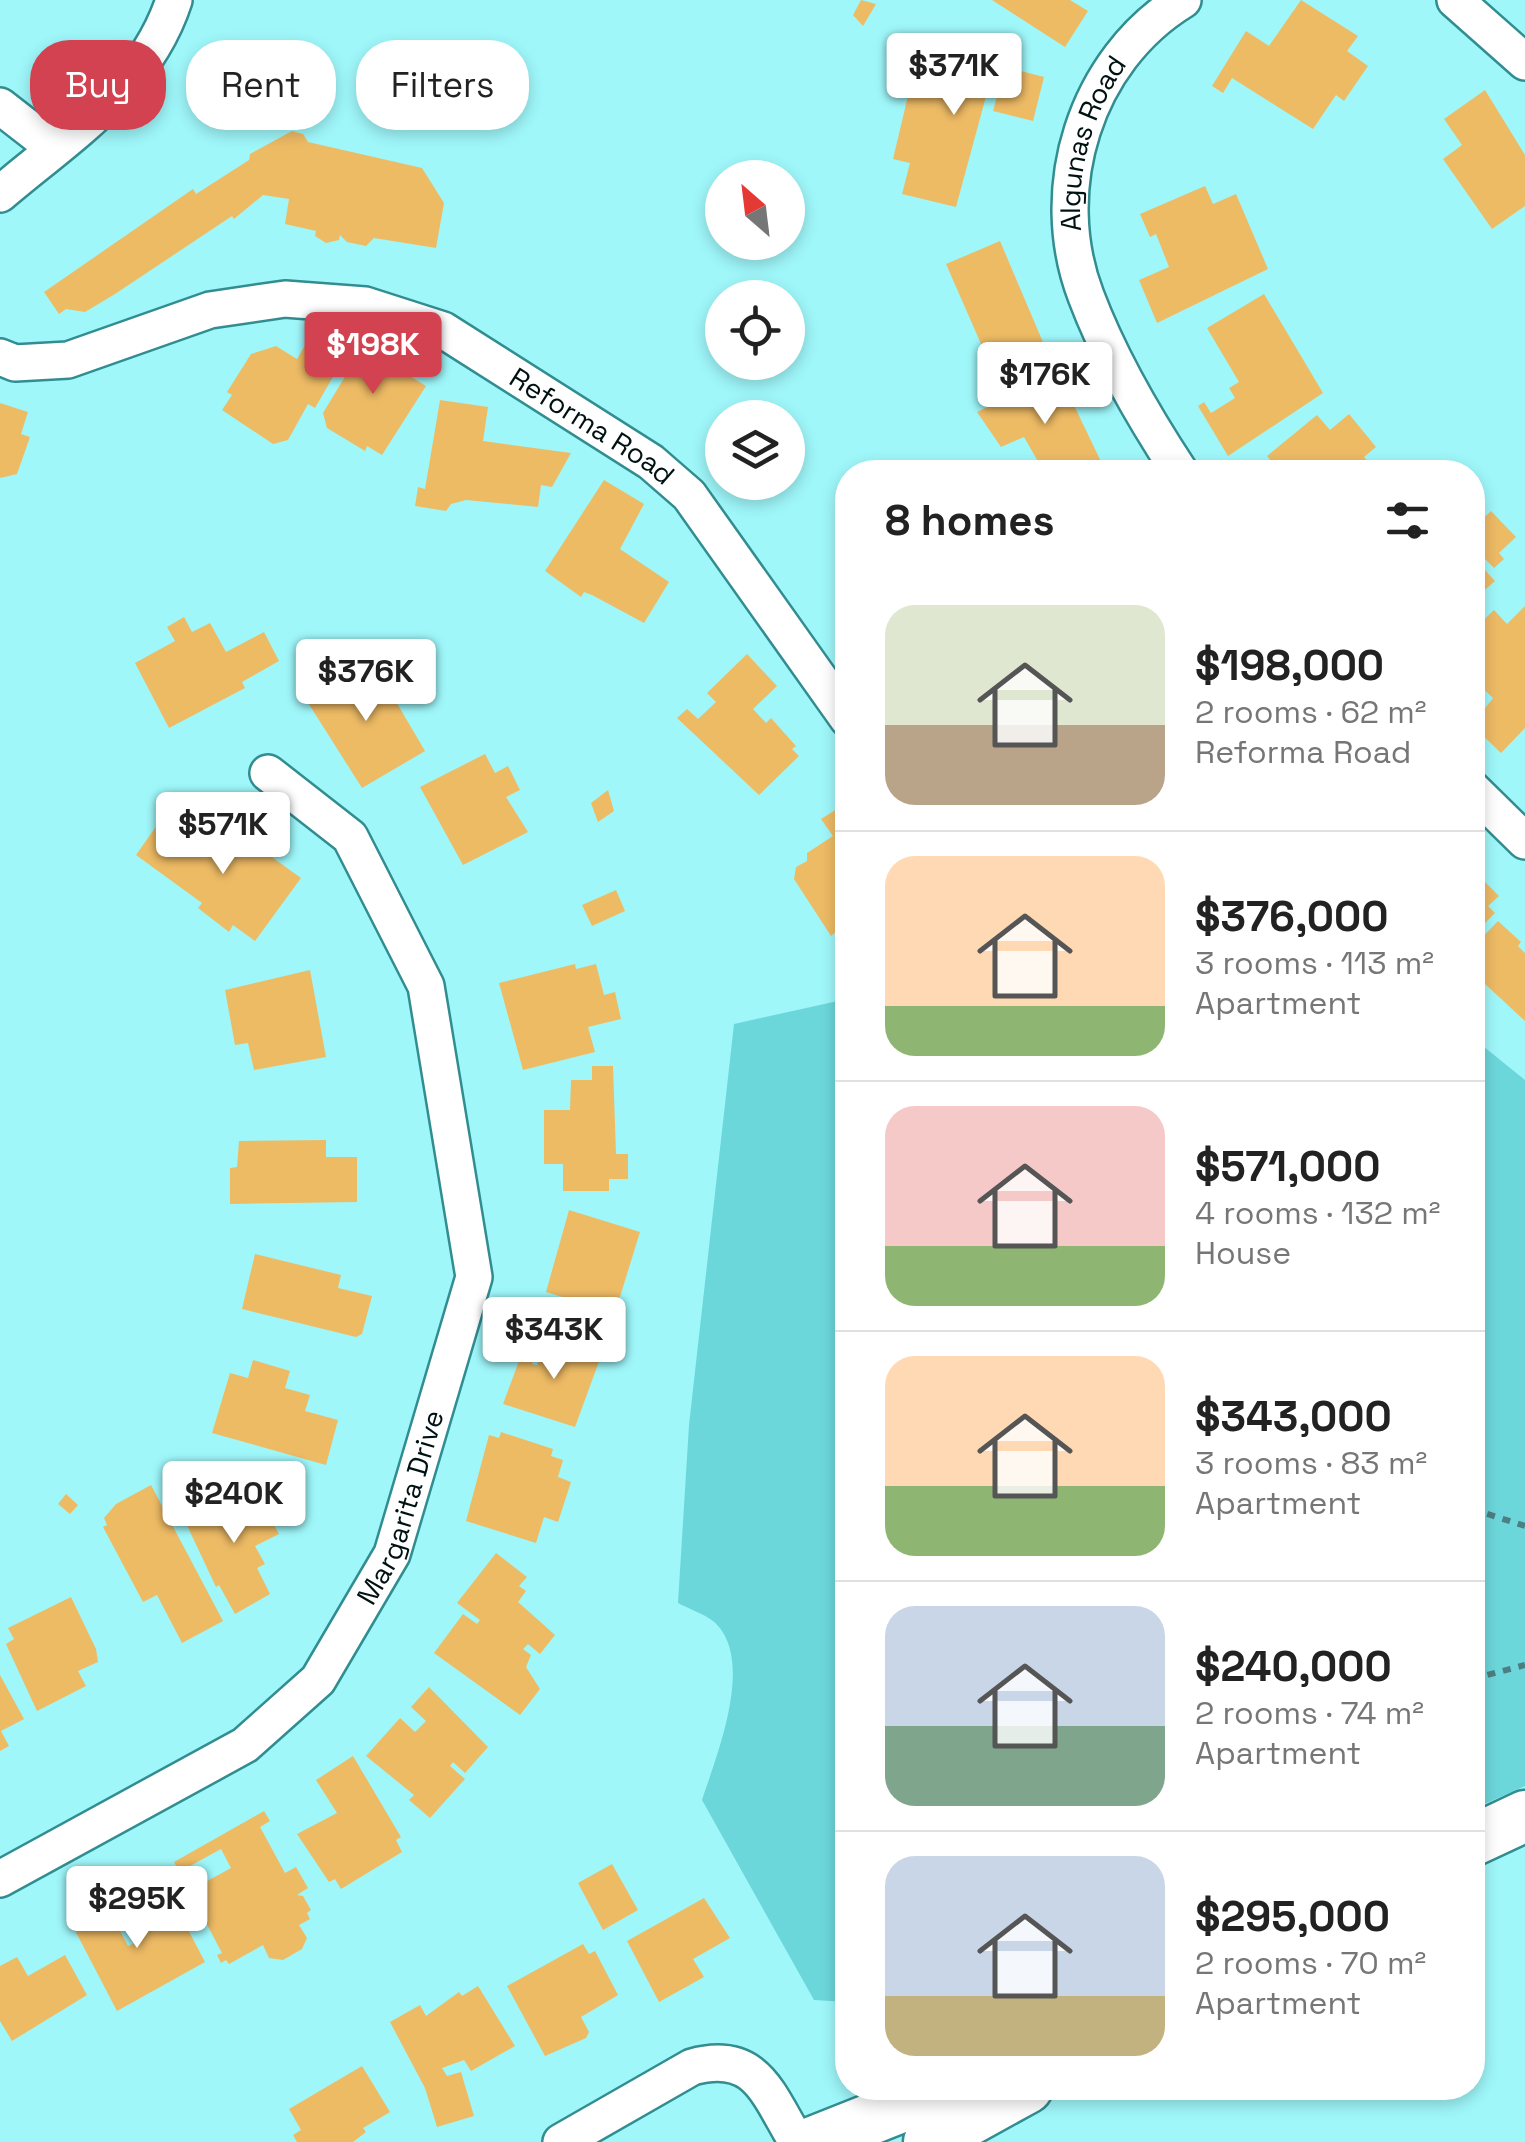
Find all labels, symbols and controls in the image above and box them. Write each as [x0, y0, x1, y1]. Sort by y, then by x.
pin: $371K [884, 33, 1024, 118]
chip: Buy [30, 40, 166, 130]
chip: Rent [186, 40, 336, 130]
chip: Filters [356, 40, 529, 130]
text: $371K [909, 45, 999, 85]
street label: Algunas Road [1052, 48, 1134, 233]
north arrow [705, 160, 805, 260]
map controls [705, 160, 805, 500]
button: locate [705, 280, 805, 380]
pin: $198K [303, 312, 443, 397]
text: $198K [327, 324, 419, 364]
pin: $176K [975, 342, 1115, 427]
text: $176K [999, 354, 1091, 394]
street label: Reforma Road [503, 359, 682, 492]
button: layers [705, 400, 805, 500]
icon: filters [1380, 493, 1435, 548]
text: 8 homes [885, 494, 1055, 547]
pin: $376K [296, 639, 436, 724]
text: $198,000 [1195, 639, 1384, 692]
icon: home [965, 645, 1085, 765]
text: $376K [318, 651, 414, 691]
text: 2 rooms · 62 m² [1195, 692, 1427, 732]
text: Reforma Road [1195, 732, 1411, 772]
pin: $571K [153, 792, 293, 877]
text: $571K [178, 804, 268, 844]
text: $376,000 [1195, 890, 1388, 943]
icon: home [965, 896, 1085, 1016]
text: 3 rooms · 113 m² [1195, 943, 1434, 983]
text: Apartment [1195, 983, 1361, 1023]
text: $571,000 [1195, 1140, 1380, 1193]
icon: home [965, 1146, 1085, 1266]
text: 4 rooms · 132 m² [1195, 1193, 1441, 1233]
text: House [1195, 1233, 1291, 1273]
pin: $343K [484, 1297, 624, 1382]
text: $343K [505, 1309, 603, 1349]
text: $343,000 [1195, 1390, 1392, 1443]
icon: home [965, 1396, 1085, 1516]
street label: Margarita Drive [348, 1406, 452, 1611]
text: 3 rooms · 83 m² [1195, 1443, 1427, 1483]
pin: $240K [164, 1461, 304, 1546]
text: $240K [184, 1473, 284, 1513]
text: Apartment [1195, 1483, 1361, 1523]
text: $240,000 [1195, 1640, 1392, 1693]
icon: home [965, 1646, 1085, 1766]
text: 2 rooms · 74 m² [1195, 1693, 1424, 1733]
text: Apartment [1195, 1733, 1361, 1773]
pin: $295K [67, 1866, 207, 1951]
text: $295K [88, 1878, 186, 1918]
text: $295,000 [1195, 1890, 1390, 1943]
icon: home [965, 1896, 1085, 2016]
text: 2 rooms · 70 m² [1195, 1943, 1426, 1983]
text: Apartment [1195, 1983, 1361, 2023]

